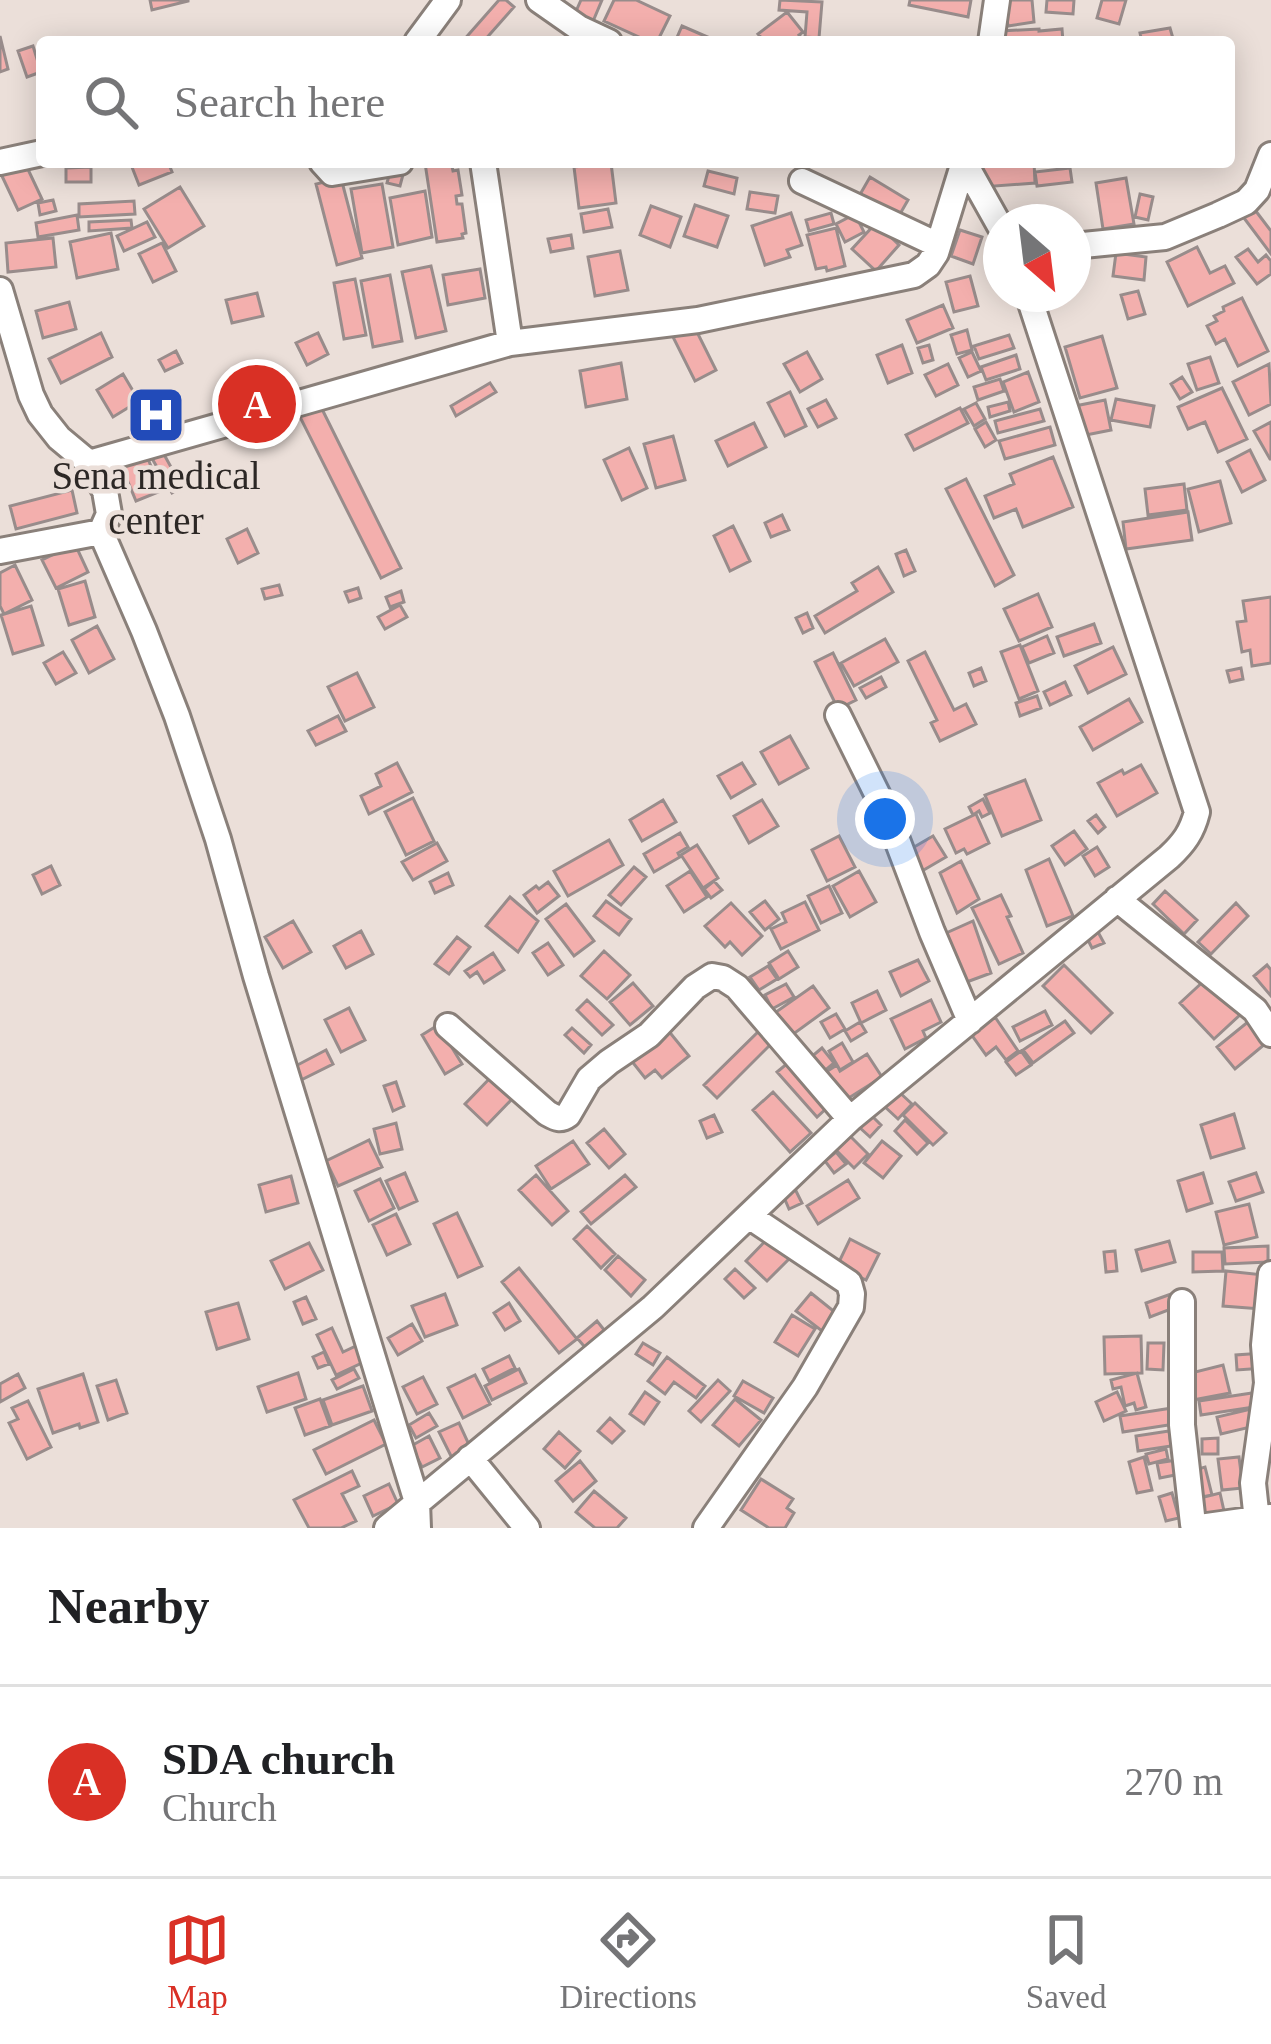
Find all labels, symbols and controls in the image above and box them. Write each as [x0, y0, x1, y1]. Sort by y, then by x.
search box [36, 36, 1235, 168]
icon: search [78, 69, 144, 135]
text: Search here [174, 77, 385, 127]
north arrow [983, 204, 1091, 312]
pin: A [218, 359, 296, 449]
hospital icon: Sena medical center [125, 384, 187, 446]
place label: Sena medical center [52, 454, 261, 542]
your location [855, 789, 915, 849]
text: Nearby [48, 1578, 209, 1634]
text: SDA church [162, 1734, 395, 1784]
text: A [73, 1760, 101, 1803]
text: 270 m [1124, 1760, 1223, 1803]
text: Church [162, 1786, 277, 1829]
tab: Map [164, 1907, 230, 2016]
tab: Directions [559, 1907, 697, 2016]
tab: Saved [1026, 1907, 1107, 2016]

